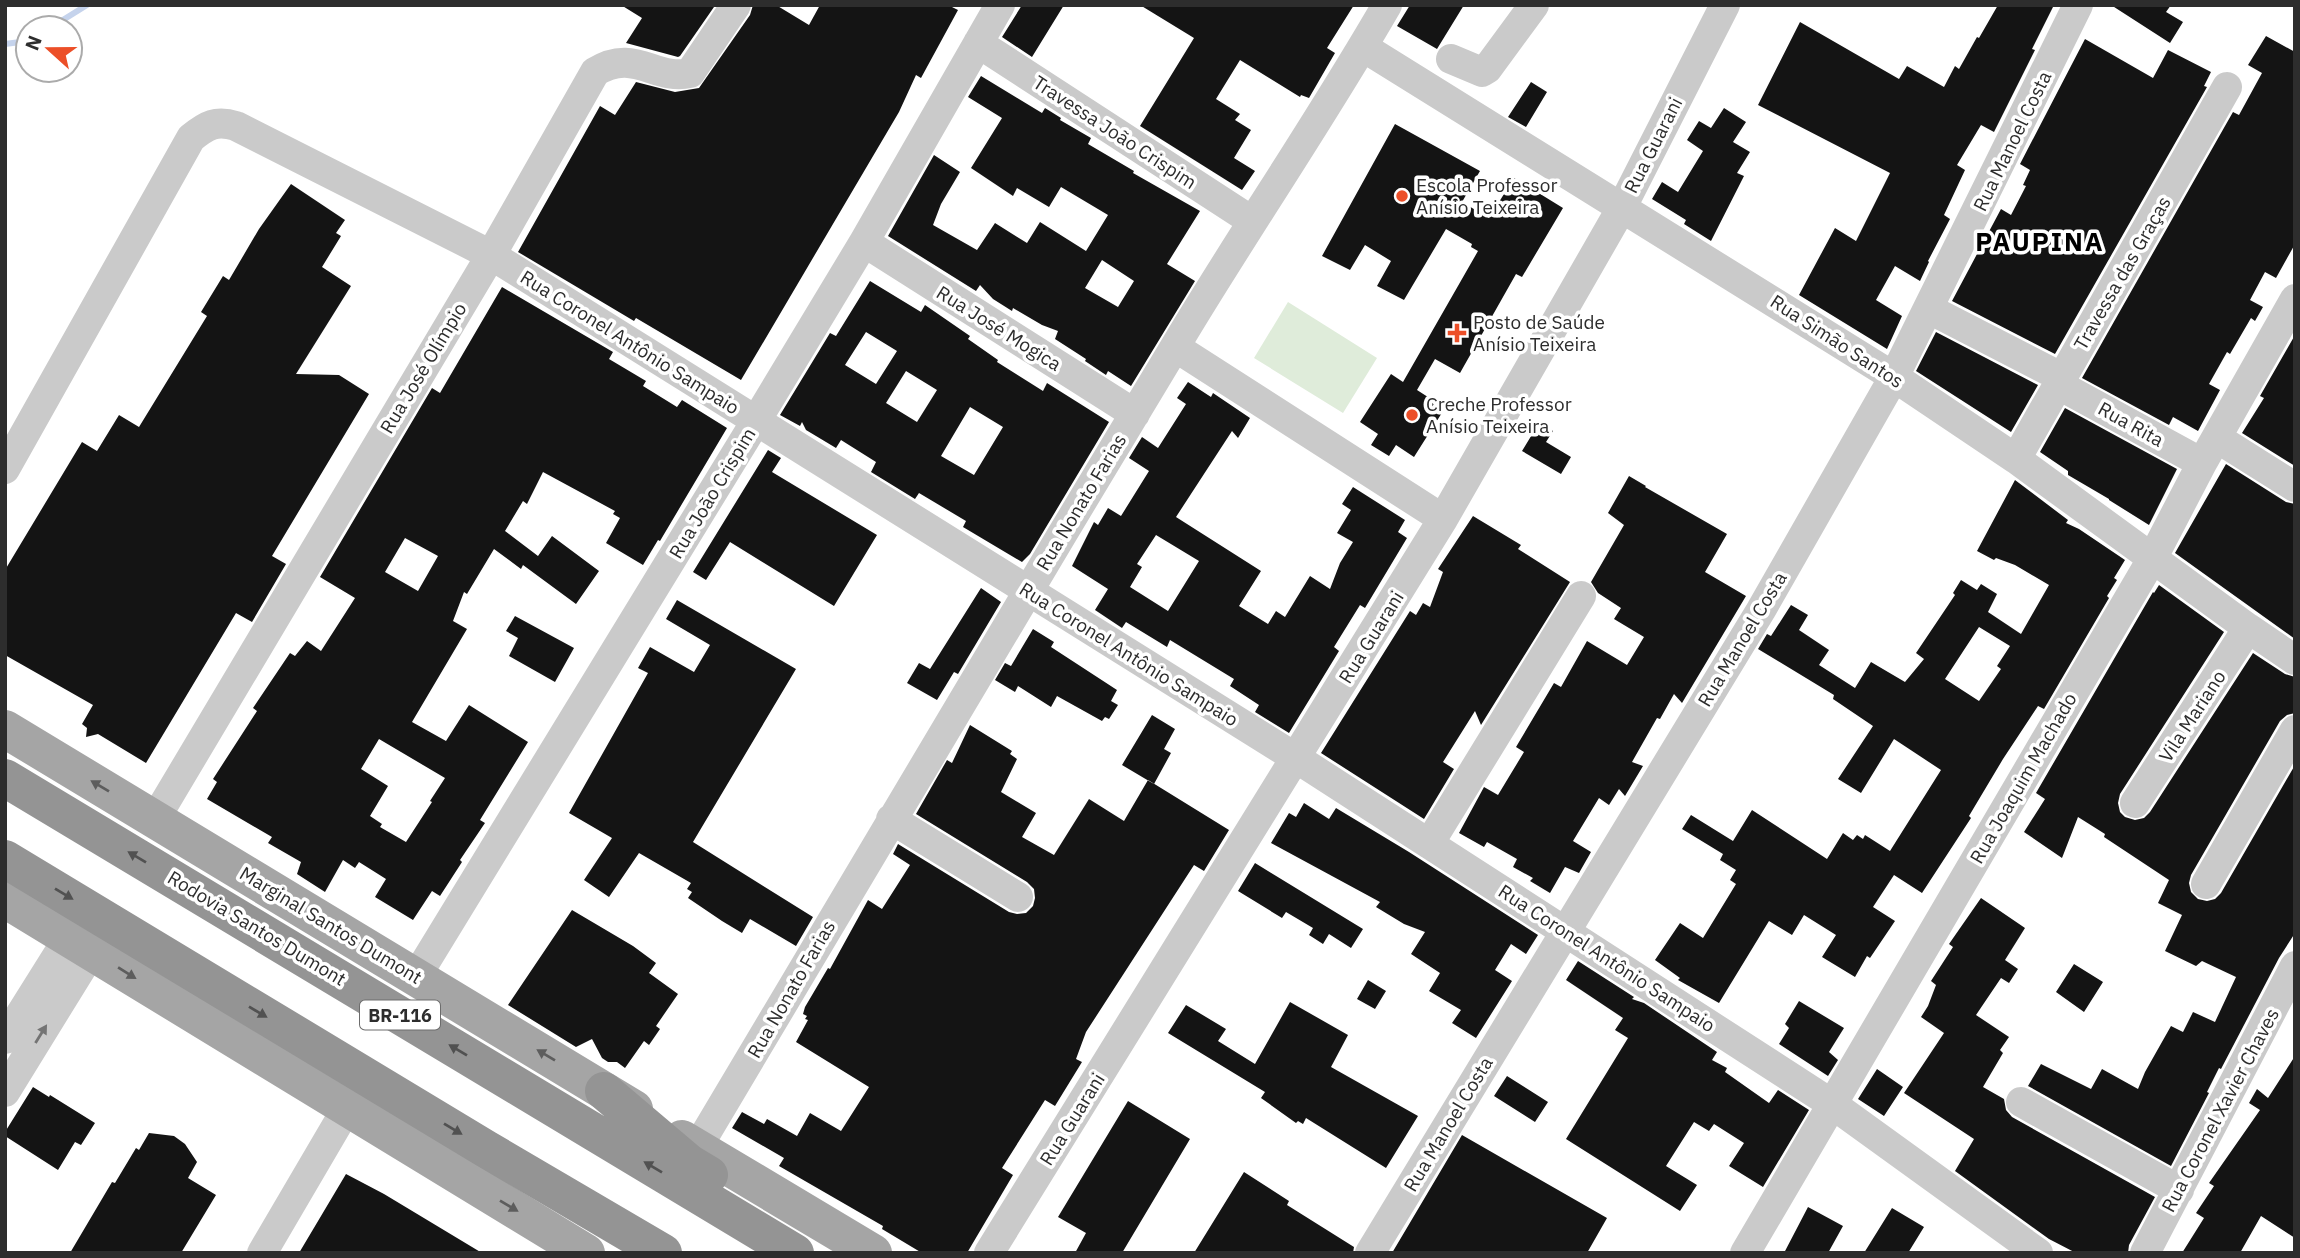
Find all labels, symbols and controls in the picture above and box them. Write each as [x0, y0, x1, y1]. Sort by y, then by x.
north arrow [14, 14, 84, 84]
text: N [19, 32, 47, 54]
street label: Rua Manoel Costa [1968, 67, 2056, 215]
street label: Travessa João Crispim [1029, 70, 1201, 194]
street label: Rua Guarani [1619, 93, 1687, 197]
place label: Escola Professor Anísio Teixeira [1416, 173, 1557, 219]
marker: Escola Professor Anísio Teixeira [1394, 188, 1410, 204]
street label: Travessa das Graças [2068, 192, 2176, 354]
district label: PAUPINA [1975, 224, 2105, 258]
street label: Rua Coronel Antônio Sampaio [516, 265, 744, 419]
street label: Rua José Mogica [932, 280, 1066, 376]
street label: Rua Simão Santos [1766, 289, 1908, 393]
street label: Rua José Olímpio [374, 298, 472, 438]
place label: Posto de Saúde Anísio Teixeira [1473, 310, 1605, 356]
marker: Posto de Saúde Anísio Teixeira [1447, 323, 1467, 343]
place label: Creche Professor Anísio Teixeira [1426, 392, 1572, 438]
street label: Rua Rita [2094, 396, 2168, 452]
marker: Creche Professor Anísio Teixeira [1404, 407, 1420, 423]
street label: Rua João Crispim [664, 423, 760, 563]
street label: Rua Nonato Farias [1031, 429, 1131, 575]
street label: Rua Manoel Costa [1692, 567, 1792, 711]
street label: Rua Coronel Antônio Sampaio [1015, 577, 1243, 731]
street label: Rua Guarani [1333, 586, 1409, 688]
street label: Vila Mariano [2153, 665, 2231, 767]
street label: Rua Joaquim Machado [1964, 688, 2082, 868]
one-way arrow [90, 779, 109, 792]
one-way arrow [128, 850, 147, 863]
street label: Marginal Santos Dumont [235, 861, 427, 989]
street label: Rodovia Santos Dumont [163, 865, 351, 991]
street label: Rua Coronel Antônio Sampaio [1494, 879, 1720, 1037]
one-way arrow [54, 888, 73, 900]
street label: Rua Nonato Farias [742, 916, 840, 1062]
one-way arrow [117, 966, 136, 979]
road number: BR-116 [360, 1000, 440, 1030]
street label: Rua Coronel Xavier Chaves [2156, 1004, 2284, 1216]
one-way arrow [249, 1005, 268, 1018]
one-way arrow [35, 1024, 47, 1043]
one-way arrow [449, 1043, 468, 1056]
one-way arrow [536, 1049, 555, 1062]
street label: Rua Manoel Costa [1398, 1052, 1498, 1196]
street label: Rua Guarani [1034, 1068, 1110, 1170]
one-way arrow [444, 1123, 463, 1136]
one-way arrow [644, 1161, 663, 1173]
one-way arrow [499, 1200, 518, 1212]

